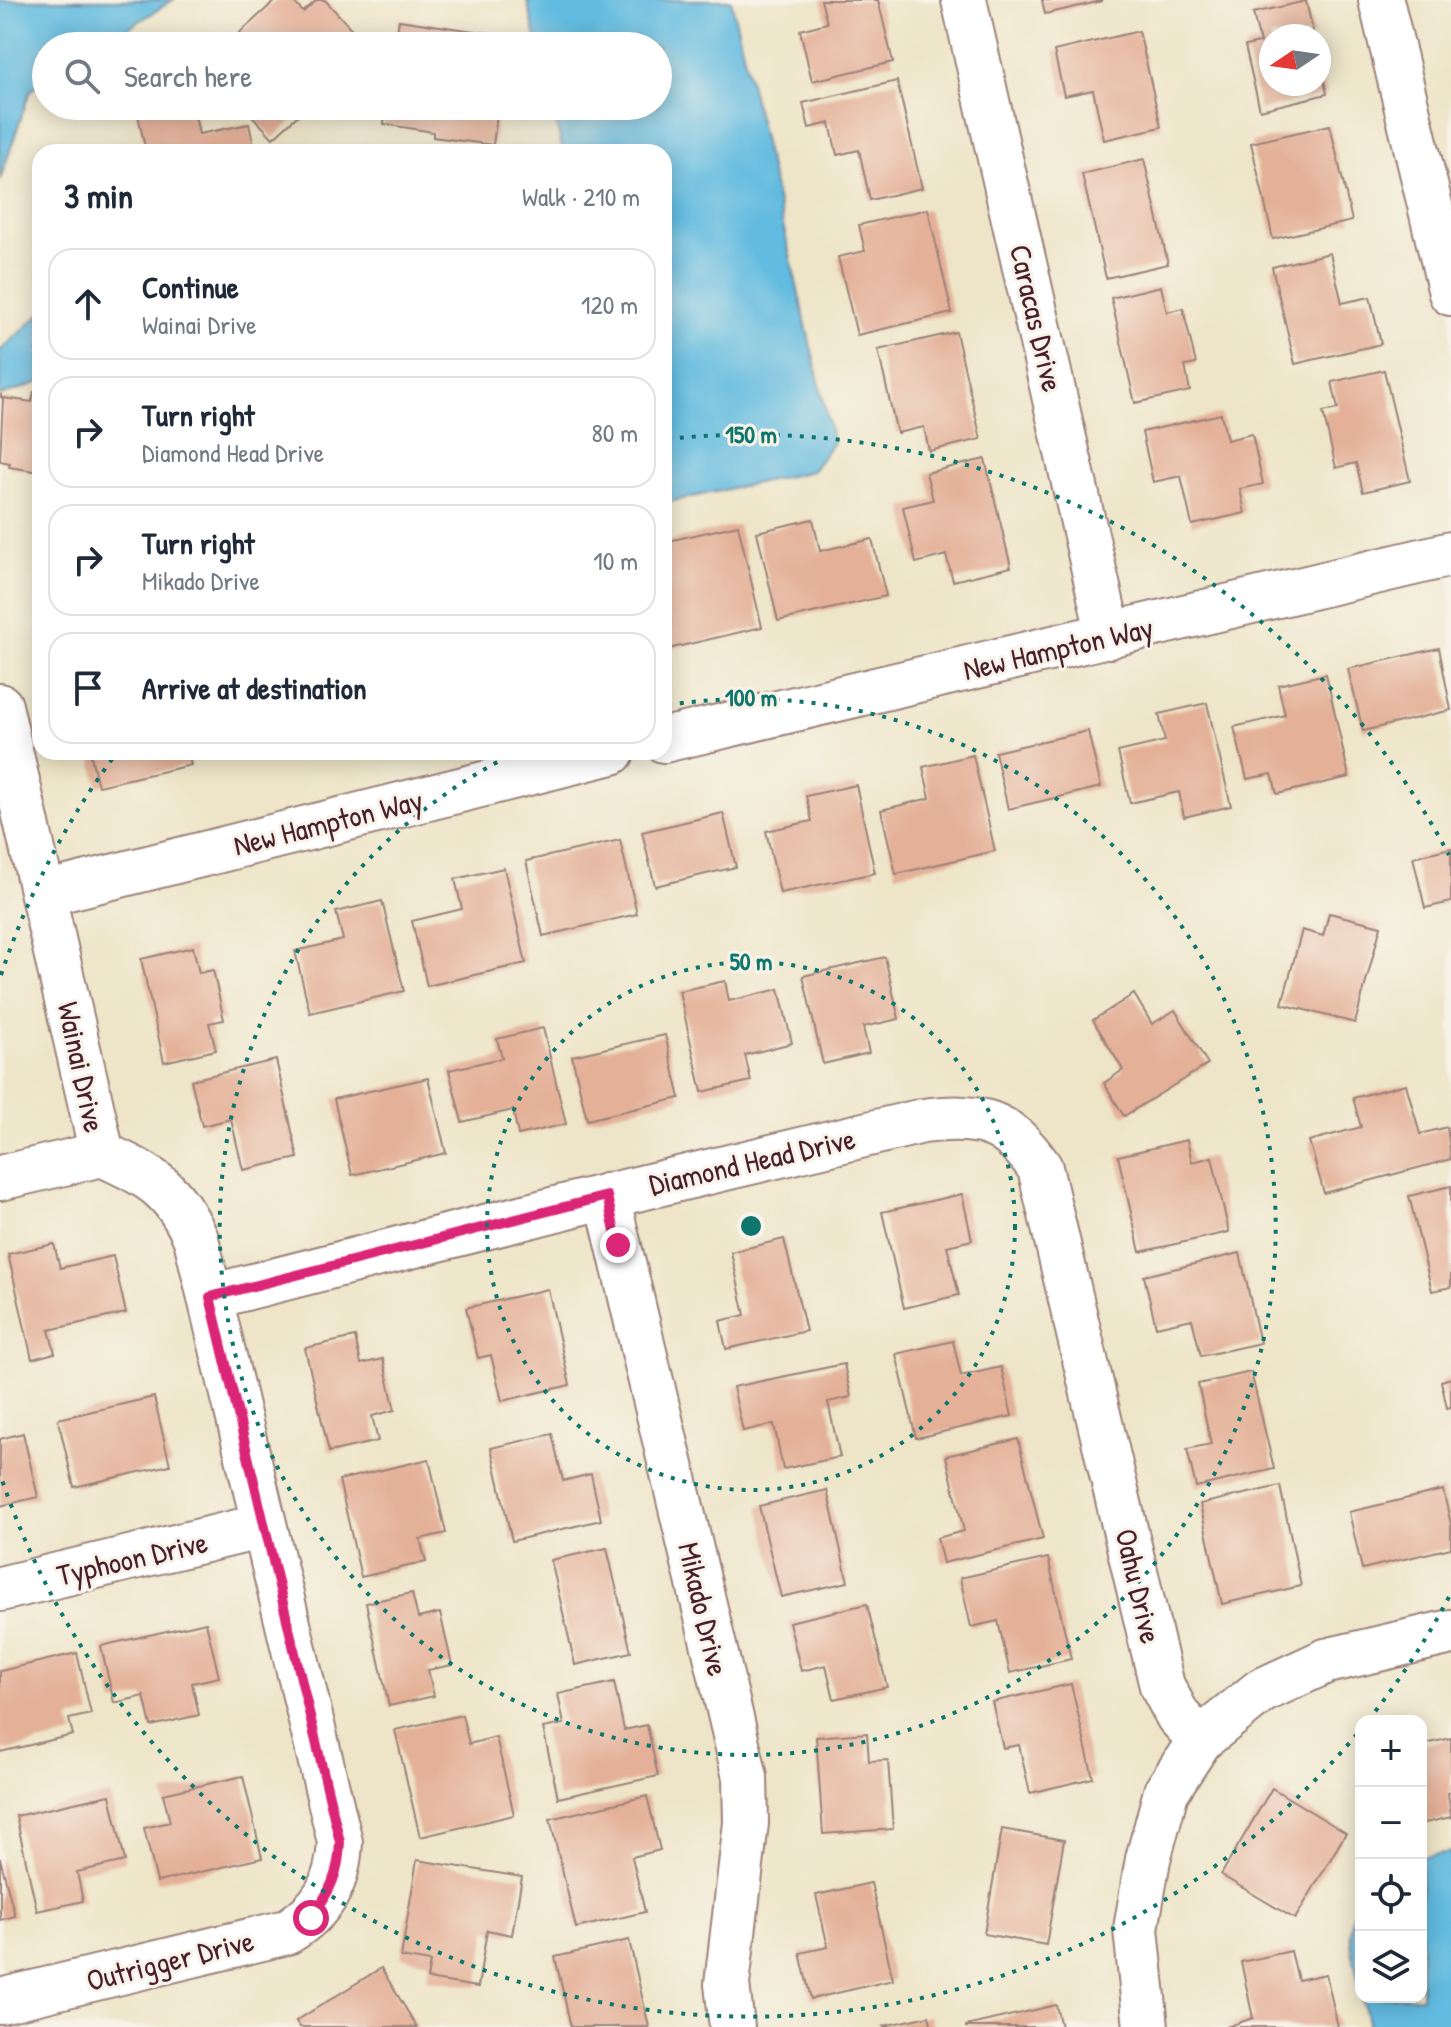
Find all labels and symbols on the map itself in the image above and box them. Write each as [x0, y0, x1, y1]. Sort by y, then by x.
north arrow [1259, 24, 1331, 96]
street label: Caracas Drive [1001, 241, 1073, 396]
text: 150 m [725, 418, 777, 450]
street label: New Hampton Way [959, 607, 1157, 689]
text: 100 m [725, 681, 777, 713]
street label: New Hampton Way [229, 779, 427, 865]
text: 50 m [730, 945, 772, 977]
street label: Wainai Drive [49, 998, 115, 1136]
street label: Diamond Head Drive [645, 1118, 859, 1204]
centre of rings [737, 1212, 765, 1240]
route end [600, 1227, 636, 1263]
street label: Typhoon Drive [53, 1521, 211, 1595]
street label: Oahu Drive [1106, 1525, 1172, 1647]
street label: Mikado Drive [669, 1538, 739, 1680]
route start [293, 1900, 329, 1936]
street label: Outrigger Drive [82, 1920, 258, 2000]

